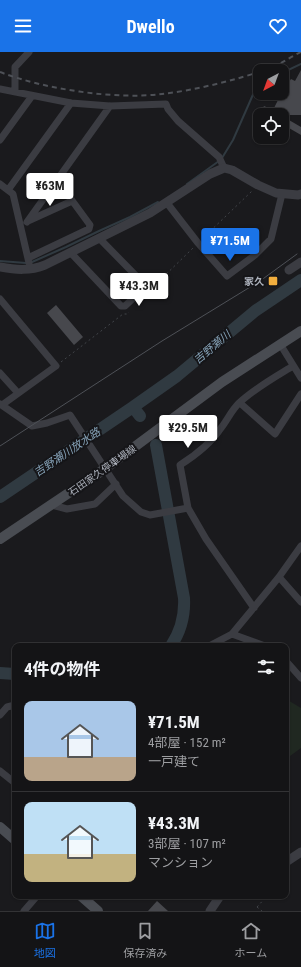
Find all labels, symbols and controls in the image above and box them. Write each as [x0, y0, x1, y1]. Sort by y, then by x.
icon: menu [12, 15, 34, 37]
icon: heart [267, 15, 289, 37]
text: Dwello [126, 16, 175, 37]
north arrow [253, 64, 289, 100]
map controls [253, 64, 289, 144]
button: locate [253, 108, 289, 144]
pin: ¥63M [26, 173, 74, 207]
text: ¥63M [35, 178, 65, 193]
pin: ¥71.5M [197, 228, 263, 262]
text: ¥71.5M [210, 233, 250, 248]
pin: ¥43.3M [106, 273, 172, 307]
marker: 家久 [267, 275, 279, 287]
place label: 家久 [244, 276, 264, 287]
text: ¥43.3M [119, 278, 159, 293]
water label: 吉野瀬川 [191, 328, 234, 367]
pin: ¥29.5M [155, 415, 221, 449]
text: ¥29.5M [168, 420, 208, 435]
water label: 吉野瀬川放水路 [32, 425, 104, 479]
street label: 石田家久停車場線 [66, 443, 138, 498]
icon: filters [255, 656, 277, 678]
text: 4件の物件 [24, 659, 101, 679]
text: ¥71.5M [148, 712, 200, 732]
icon: home [56, 717, 104, 765]
text: 4部屋 · 152 m² [148, 735, 226, 750]
text: 一戸建て [148, 754, 200, 769]
text: ¥43.3M [148, 813, 200, 833]
icon: home [56, 818, 104, 866]
text: 3部屋 · 107 m² [148, 836, 226, 851]
text: マンション [148, 855, 213, 870]
tab: 地図 [34, 920, 56, 960]
tab: 保存済み [123, 920, 167, 960]
tab: ホーム [235, 920, 267, 960]

